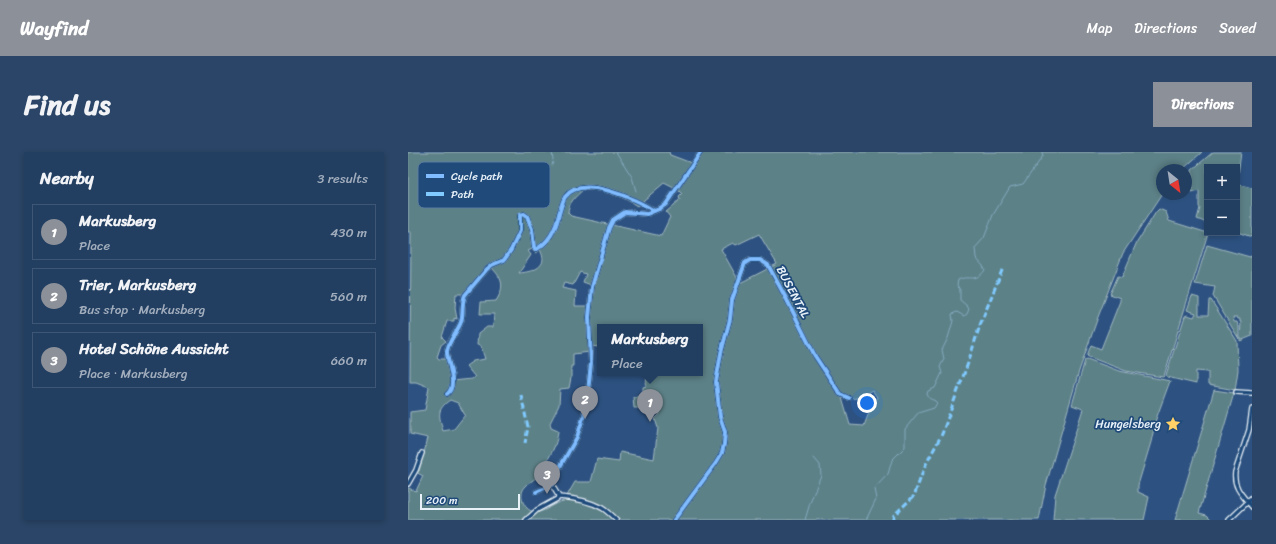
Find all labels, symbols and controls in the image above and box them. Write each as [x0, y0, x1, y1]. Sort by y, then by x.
text: Wayfind [20, 12, 88, 45]
text: Map [1086, 16, 1112, 41]
text: Directions [1134, 16, 1197, 41]
text: Saved [1219, 16, 1256, 41]
text: Find us [24, 80, 111, 129]
button: Directions [1153, 82, 1252, 127]
legend [418, 162, 550, 208]
text: Nearby [40, 163, 94, 193]
north arrow [1156, 164, 1192, 200]
map controls [1204, 164, 1240, 236]
button: + [1204, 164, 1240, 200]
text: 3 results [317, 167, 368, 190]
text: Cycle path [451, 167, 503, 186]
text: Path [451, 185, 474, 204]
button: − [1204, 200, 1240, 236]
text: Markusberg [79, 208, 156, 234]
text: 1 [51, 221, 57, 244]
text: 430 m [330, 221, 367, 244]
text: Place [79, 234, 110, 257]
street label: BUSENTAL [770, 262, 816, 323]
text: Trier, Markusberg [79, 272, 196, 298]
text: 2 [50, 285, 58, 308]
text: 560 m [330, 285, 367, 308]
text: Bus stop · Markusberg [79, 298, 205, 321]
popup [597, 324, 703, 376]
text: Markusberg [611, 326, 689, 352]
text: Hotel Schöne Aussicht [79, 336, 229, 362]
text: 3 [50, 349, 58, 372]
text: 660 m [331, 349, 367, 372]
text: Place [611, 352, 643, 375]
text: Place · Markusberg [79, 362, 188, 385]
pin: 2 [572, 386, 598, 419]
pin: 1 [637, 389, 663, 422]
your location [857, 393, 877, 413]
place label: Hungelsberg [1095, 413, 1161, 435]
place icon: Hungelsberg [1164, 415, 1182, 433]
pin: 3 [534, 461, 560, 494]
text: 200 m [426, 491, 458, 510]
scale bar [420, 492, 520, 511]

